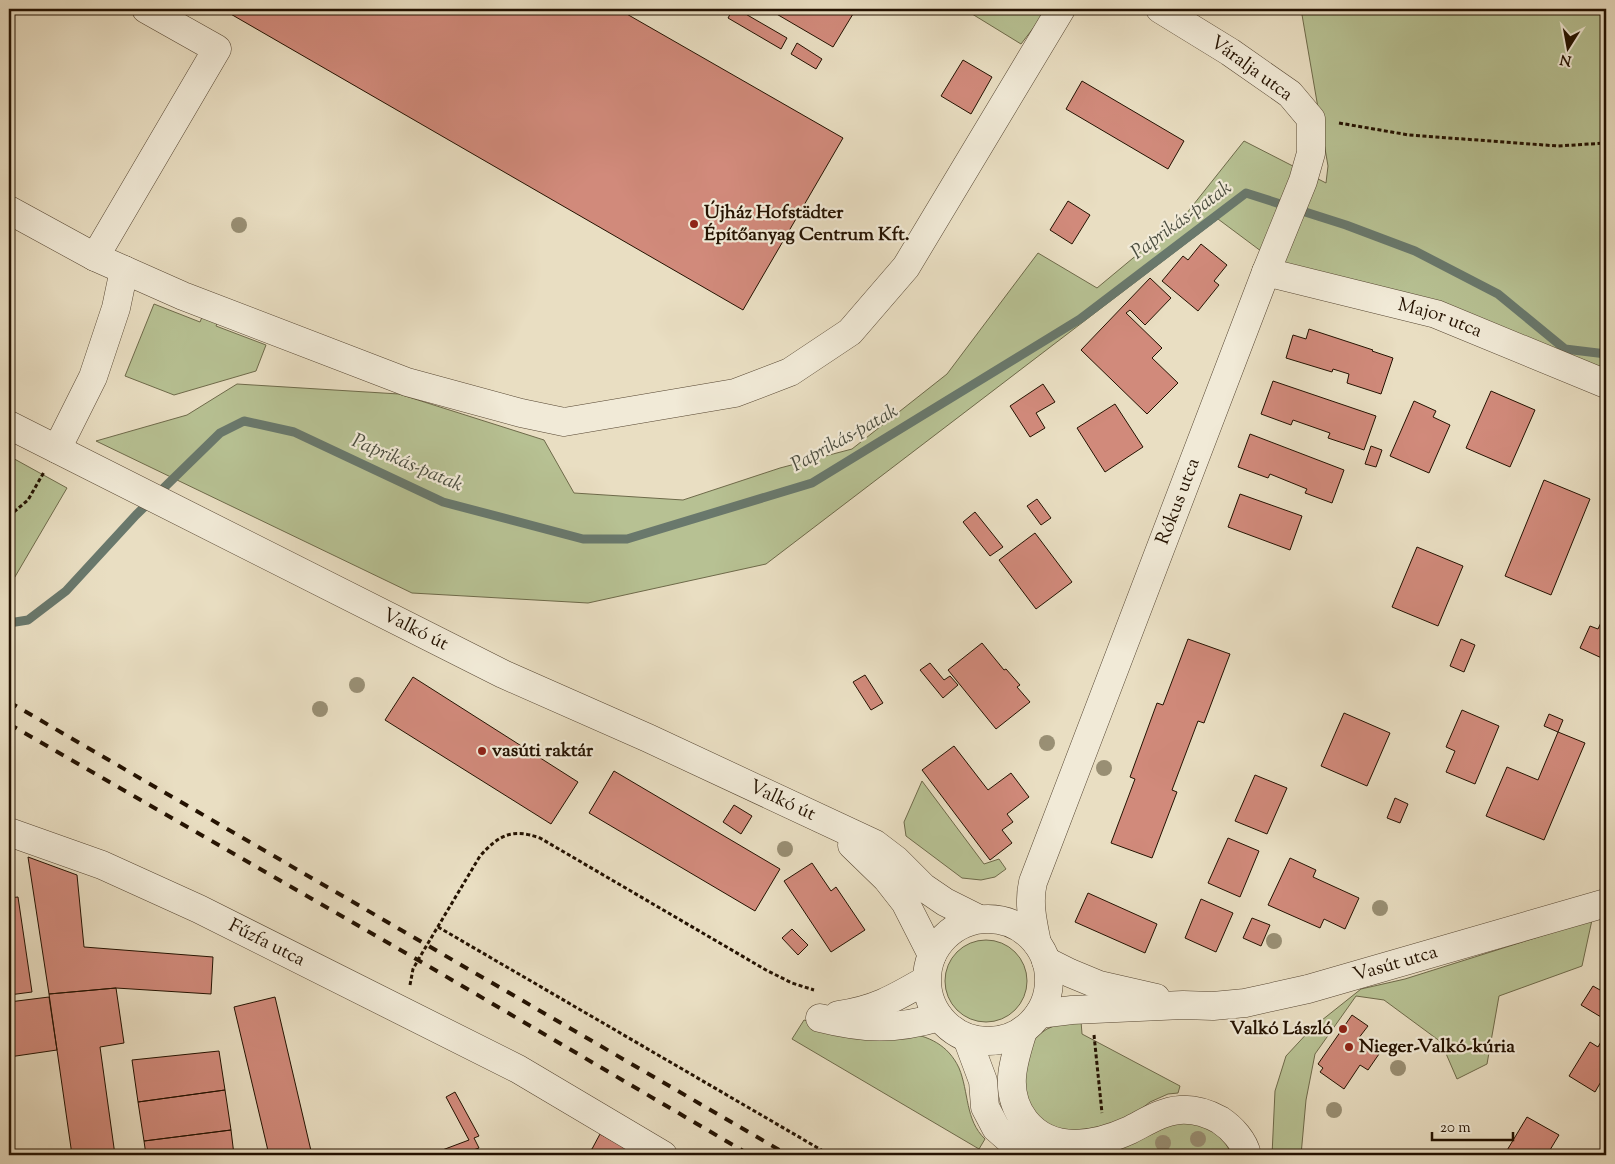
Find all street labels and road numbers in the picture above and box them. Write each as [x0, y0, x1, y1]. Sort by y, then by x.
street label: Váralja utca [1204, 30, 1298, 108]
street label: Major utca [1395, 292, 1486, 345]
street label: Rókus utca [1150, 454, 1207, 549]
street label: Valkó út [378, 602, 453, 658]
street label: Valkó út [745, 774, 820, 828]
street label: Fűzfa utca [224, 912, 310, 974]
street label: Vasút utca [1350, 939, 1441, 989]

